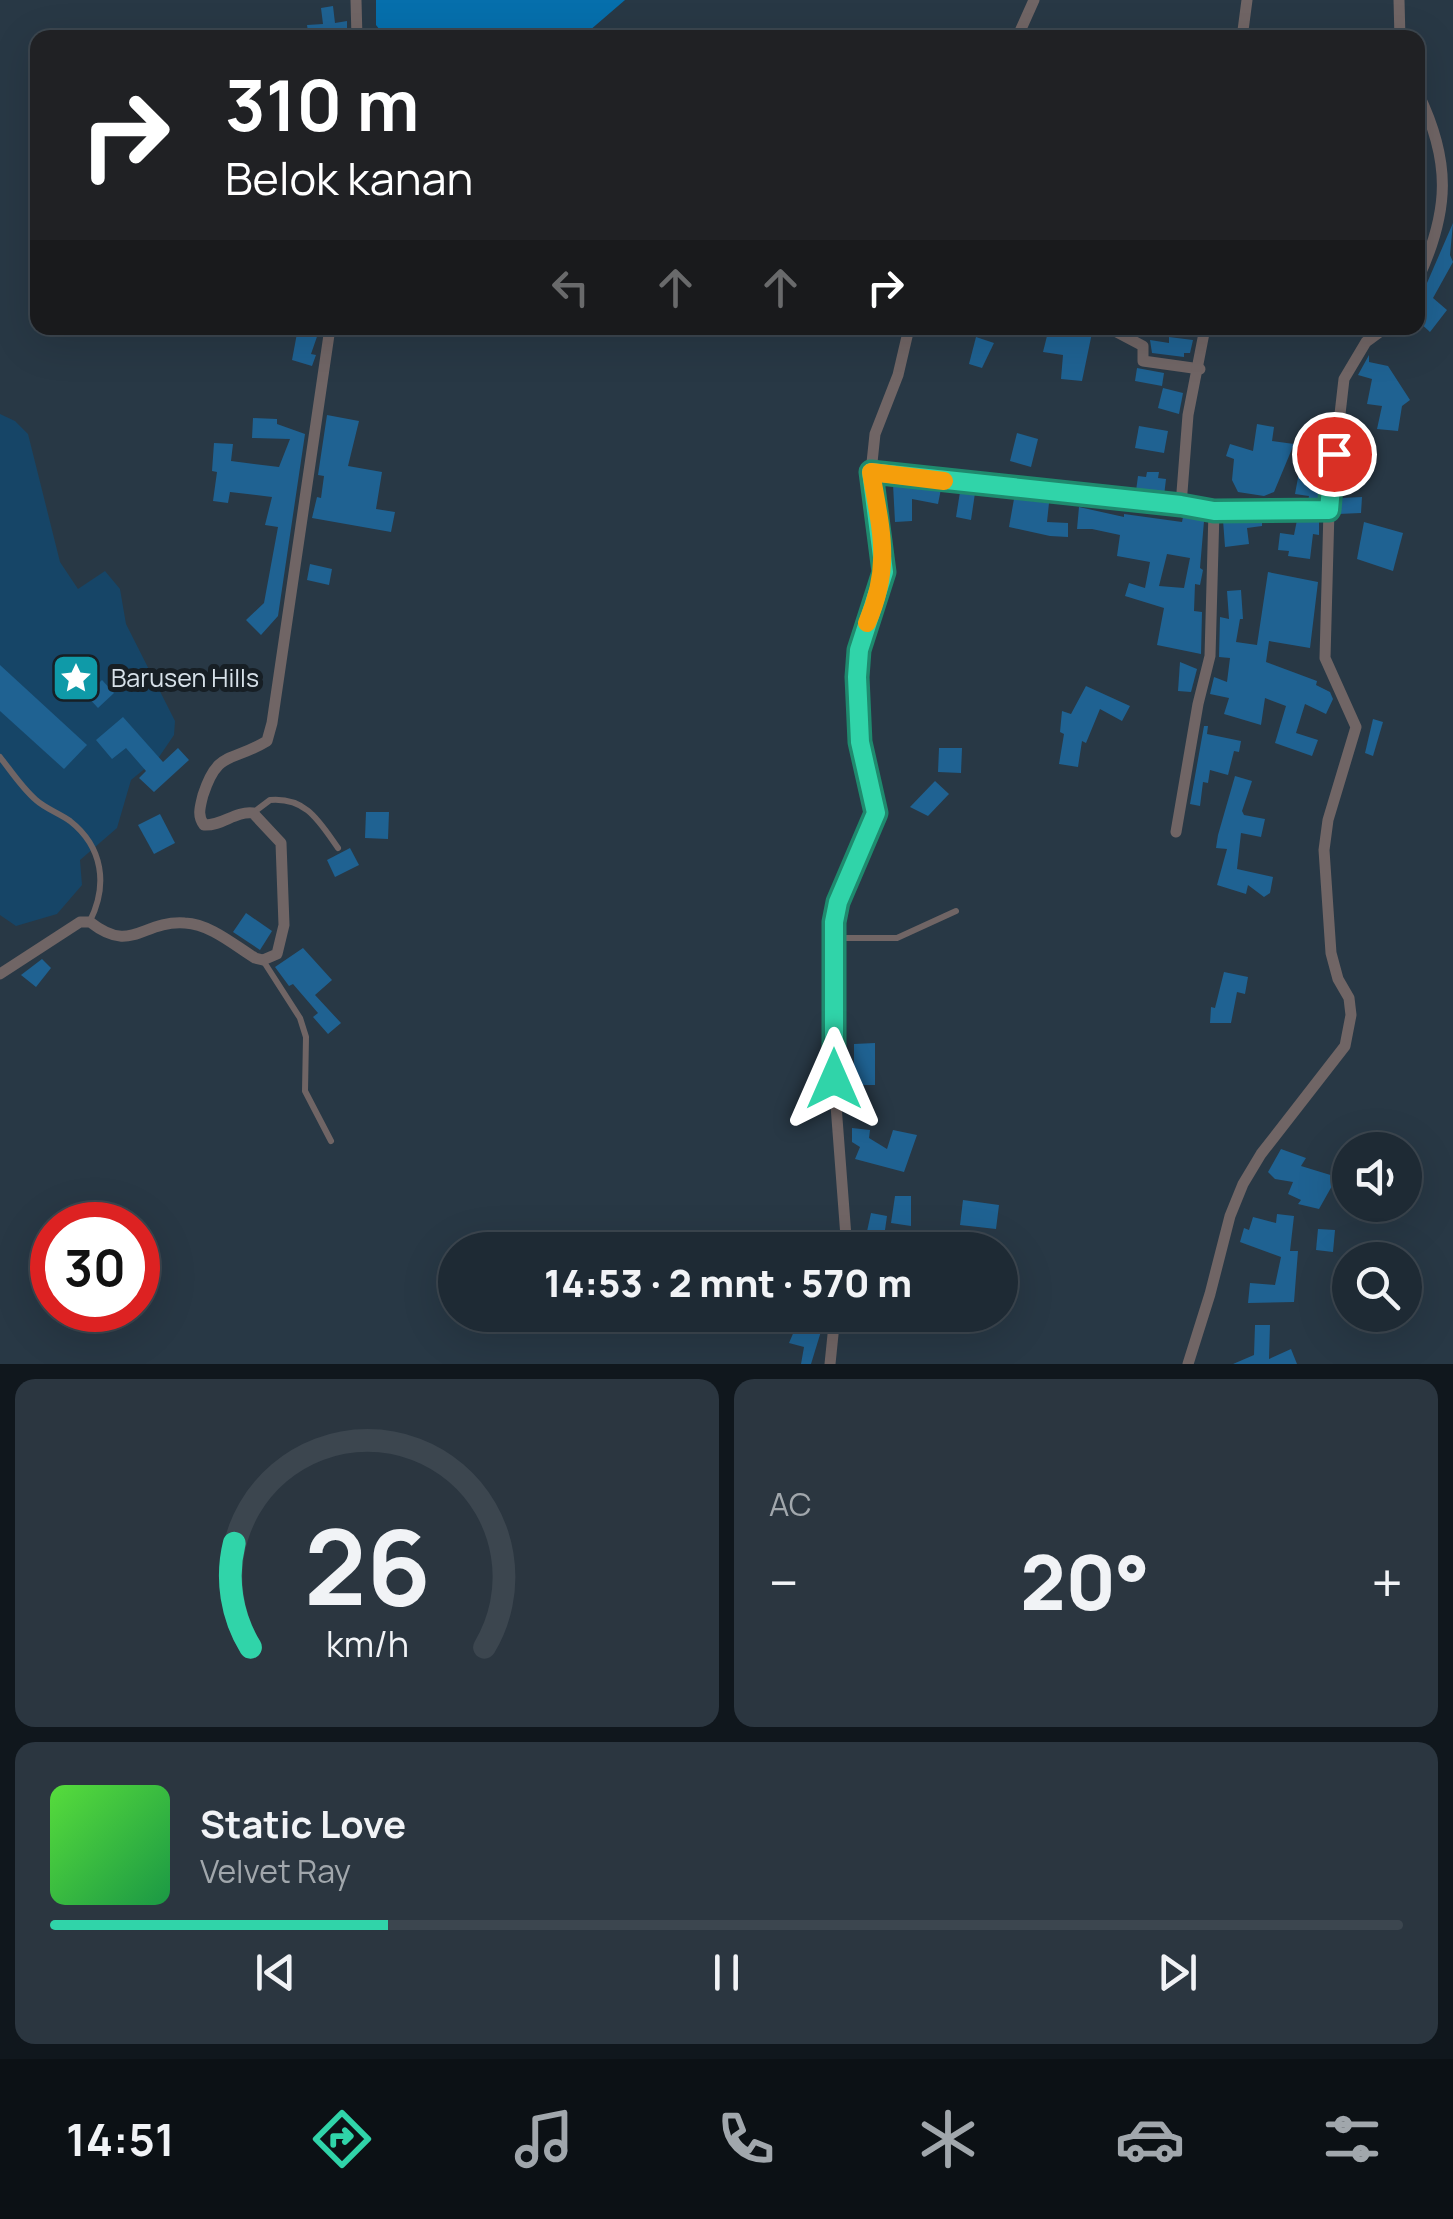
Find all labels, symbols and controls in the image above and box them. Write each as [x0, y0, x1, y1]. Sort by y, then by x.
text: 310 m [225, 56, 419, 152]
icon: right [60, 70, 190, 200]
text: Belok kanan [225, 147, 473, 209]
icon: left [543, 260, 598, 315]
icon: ahead [648, 260, 703, 315]
icon: ahead [753, 260, 808, 315]
icon: right [858, 260, 913, 315]
pin [1292, 412, 1377, 497]
icon: arrive [1307, 427, 1362, 482]
place icon: Barusen Hills [50, 652, 102, 704]
place label: Barusen Hills [111, 660, 259, 695]
position arrow [782, 1027, 886, 1131]
map controls [1332, 1132, 1422, 1332]
button: sound [1332, 1132, 1422, 1222]
speed limit sign: 30 [30, 1202, 160, 1332]
button: search [1332, 1242, 1422, 1332]
text: 14:53 · 2 mnt · 570 m [544, 1256, 912, 1308]
text: AC [769, 1482, 812, 1526]
text: 26 [304, 1494, 430, 1636]
text: 20° [1020, 1530, 1150, 1633]
text: − [769, 1544, 799, 1620]
text: + [1371, 1544, 1403, 1620]
text: km/h [325, 1619, 409, 1668]
text: Static Love [200, 1797, 406, 1849]
text: Velvet Ray [200, 1849, 351, 1893]
icon: previous [248, 1945, 303, 2000]
icon: pause [699, 1945, 754, 2000]
icon: next [1150, 1945, 1205, 2000]
icon: directions [307, 2104, 377, 2174]
icon: music [509, 2104, 579, 2174]
icon: phone [711, 2104, 781, 2174]
icon: climate [913, 2104, 983, 2174]
icon: car [1115, 2104, 1185, 2174]
icon: filters [1317, 2104, 1387, 2174]
text: 14:51 [66, 2108, 175, 2170]

